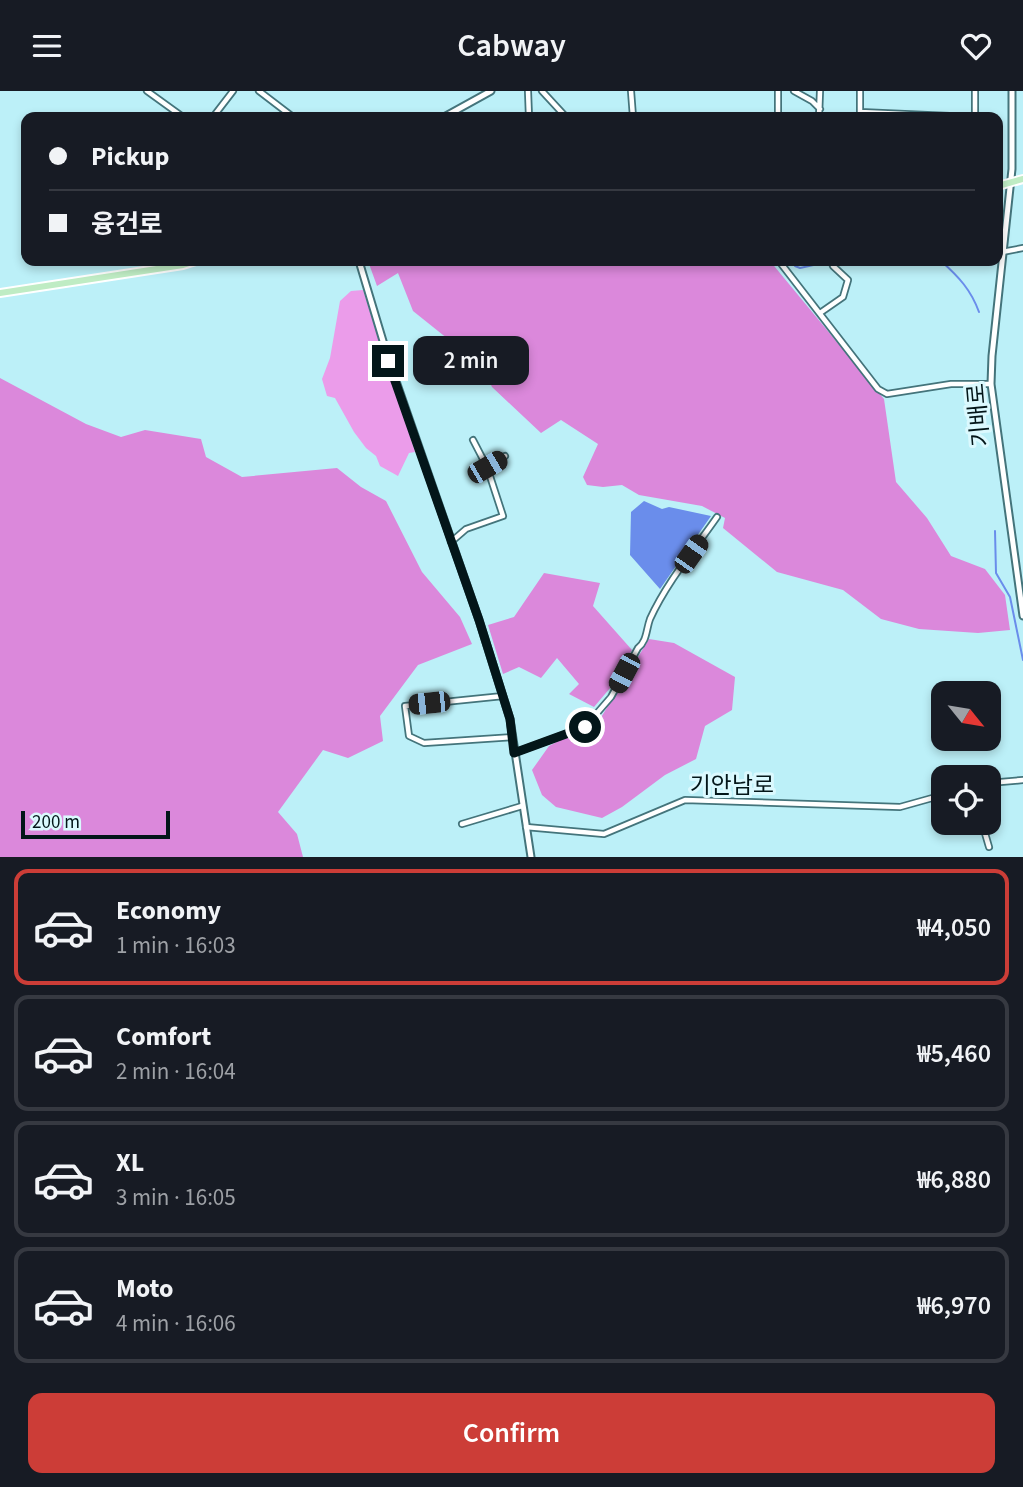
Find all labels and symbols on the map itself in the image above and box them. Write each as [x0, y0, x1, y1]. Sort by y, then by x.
callout: 2 min [412, 337, 528, 385]
route end [372, 345, 404, 377]
street label: 기배로 [959, 382, 998, 448]
car [464, 447, 511, 487]
car [671, 531, 712, 577]
car [605, 650, 644, 696]
north arrow [931, 681, 1001, 751]
car [408, 690, 451, 716]
route start [569, 711, 601, 743]
street label: 기안남로 [690, 769, 774, 802]
scale bar [21, 808, 170, 840]

